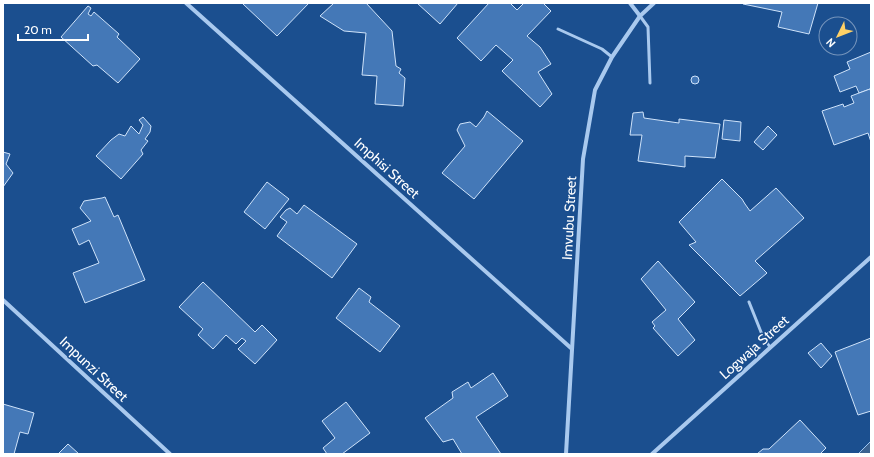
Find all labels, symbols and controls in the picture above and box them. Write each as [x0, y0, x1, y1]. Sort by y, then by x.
scale bar [18, 16, 88, 42]
north arrow [818, 16, 858, 56]
text: 20 m [24, 22, 52, 37]
text: N [823, 35, 838, 50]
street label: Imphisi Street [351, 134, 424, 202]
street label: Imvubu Street [558, 175, 580, 260]
street label: Logwaja Street [716, 311, 793, 383]
street label: Impunzi Street [56, 333, 132, 406]

